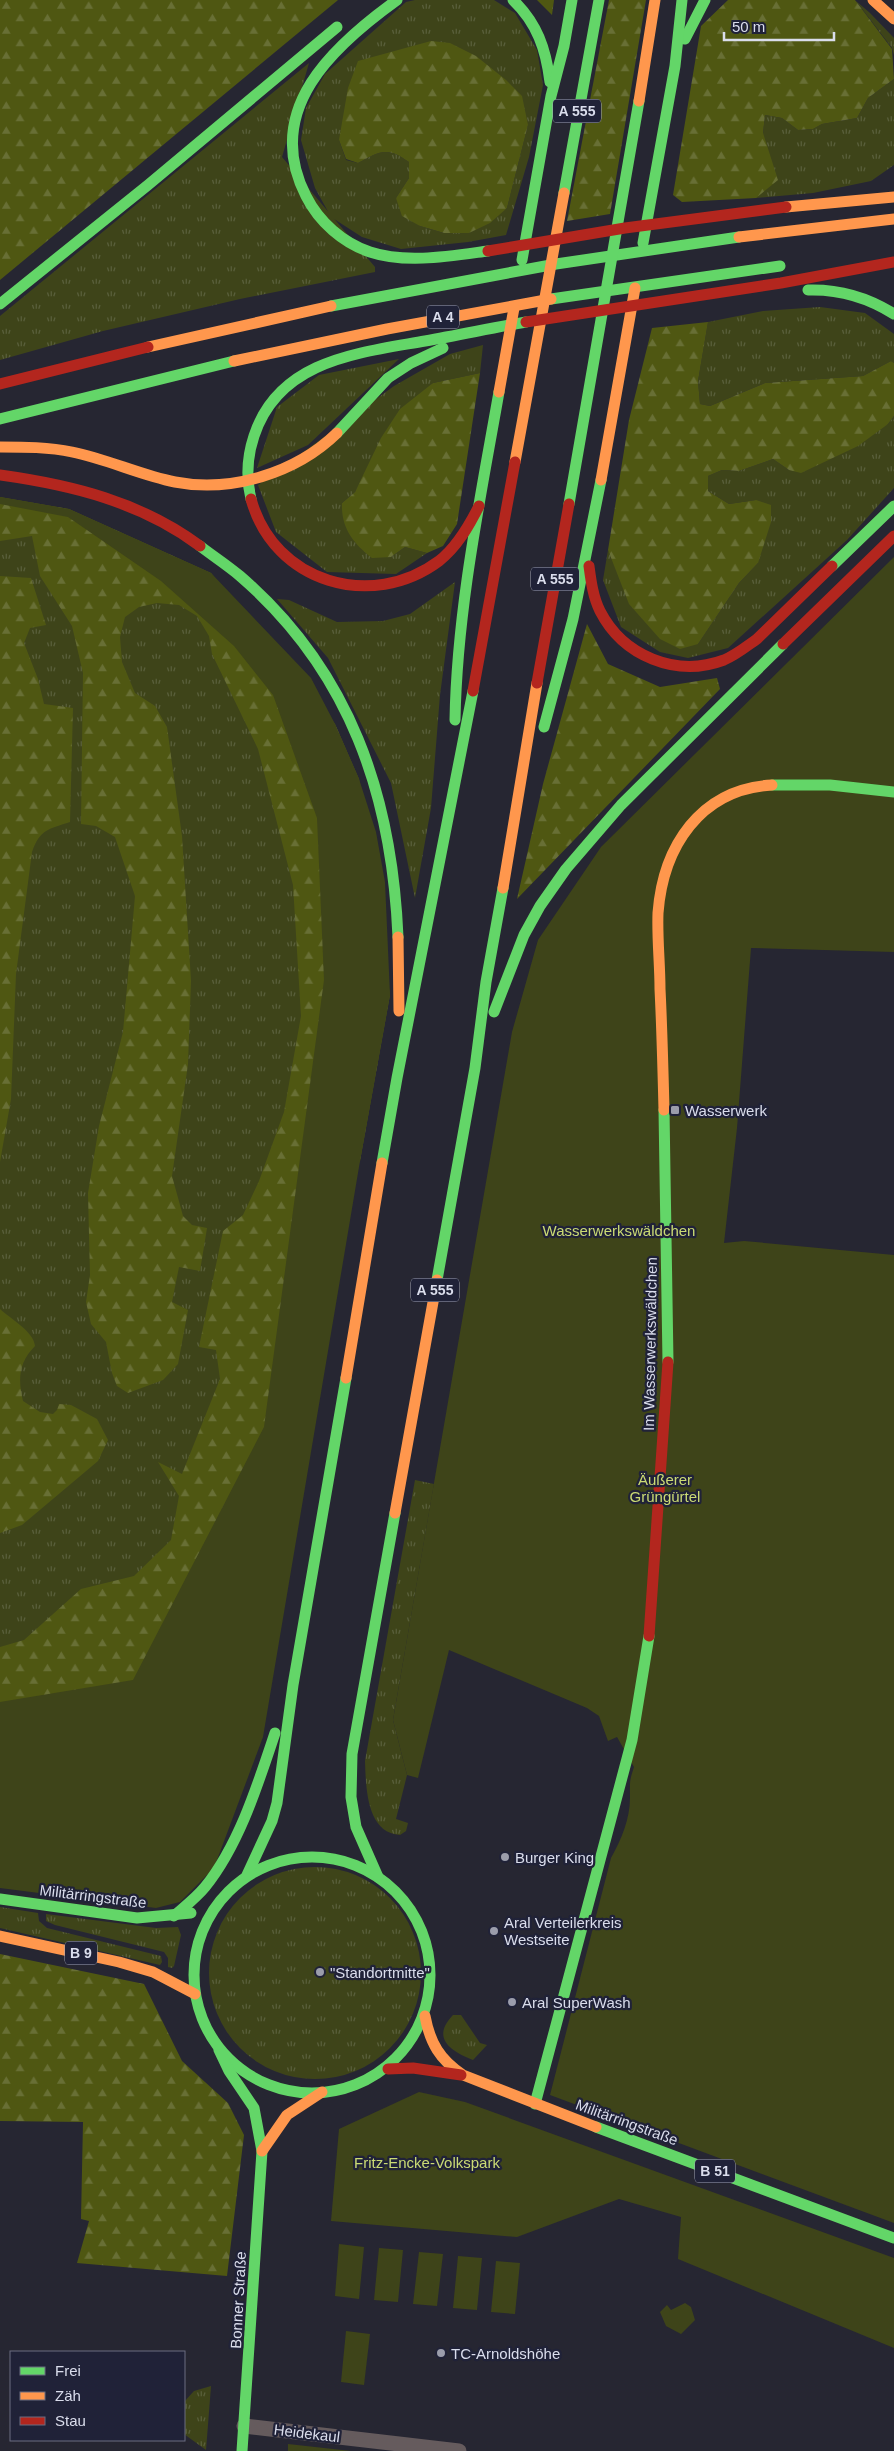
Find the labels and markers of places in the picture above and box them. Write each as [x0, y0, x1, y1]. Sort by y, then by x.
place label: Wasserwerk [685, 1102, 767, 1119]
marker: Wasserwerk [669, 1104, 681, 1116]
place label: Burger King [515, 1849, 594, 1866]
marker: Burger King [499, 1851, 511, 1863]
place label: Aral Verteilerkreis Westseite [504, 1914, 622, 1948]
marker: Aral Verteilerkreis Westseite [488, 1925, 500, 1937]
place label: "Standortmitte" [330, 1964, 430, 1981]
marker: "Standortmitte" [314, 1966, 326, 1978]
place label: Aral SuperWash [522, 1994, 631, 2011]
marker: Aral SuperWash [506, 1996, 518, 2008]
place label: TC-Arnoldshöhe [451, 2345, 560, 2362]
marker: TC-Arnoldshöhe [435, 2347, 447, 2359]

